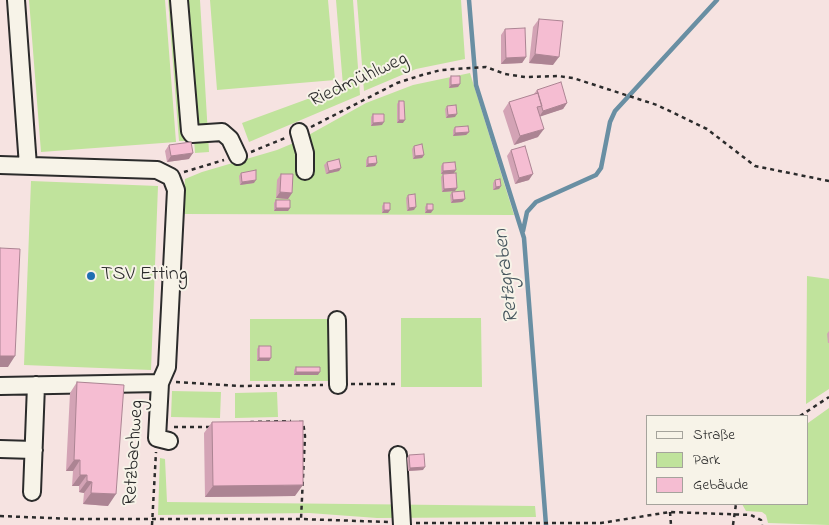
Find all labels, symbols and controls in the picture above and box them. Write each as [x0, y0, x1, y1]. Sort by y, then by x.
street label: Riedmühlweg [306, 48, 412, 114]
water label: Retzgraben [490, 227, 526, 325]
place label: TSV Etting [101, 264, 188, 288]
marker: TSV Etting [85, 270, 97, 282]
street label: Retzbachweg [119, 399, 151, 507]
legend [646, 415, 809, 505]
text: Straße [693, 424, 735, 446]
text: Park [693, 449, 720, 471]
text: Gebäude [693, 474, 748, 496]

